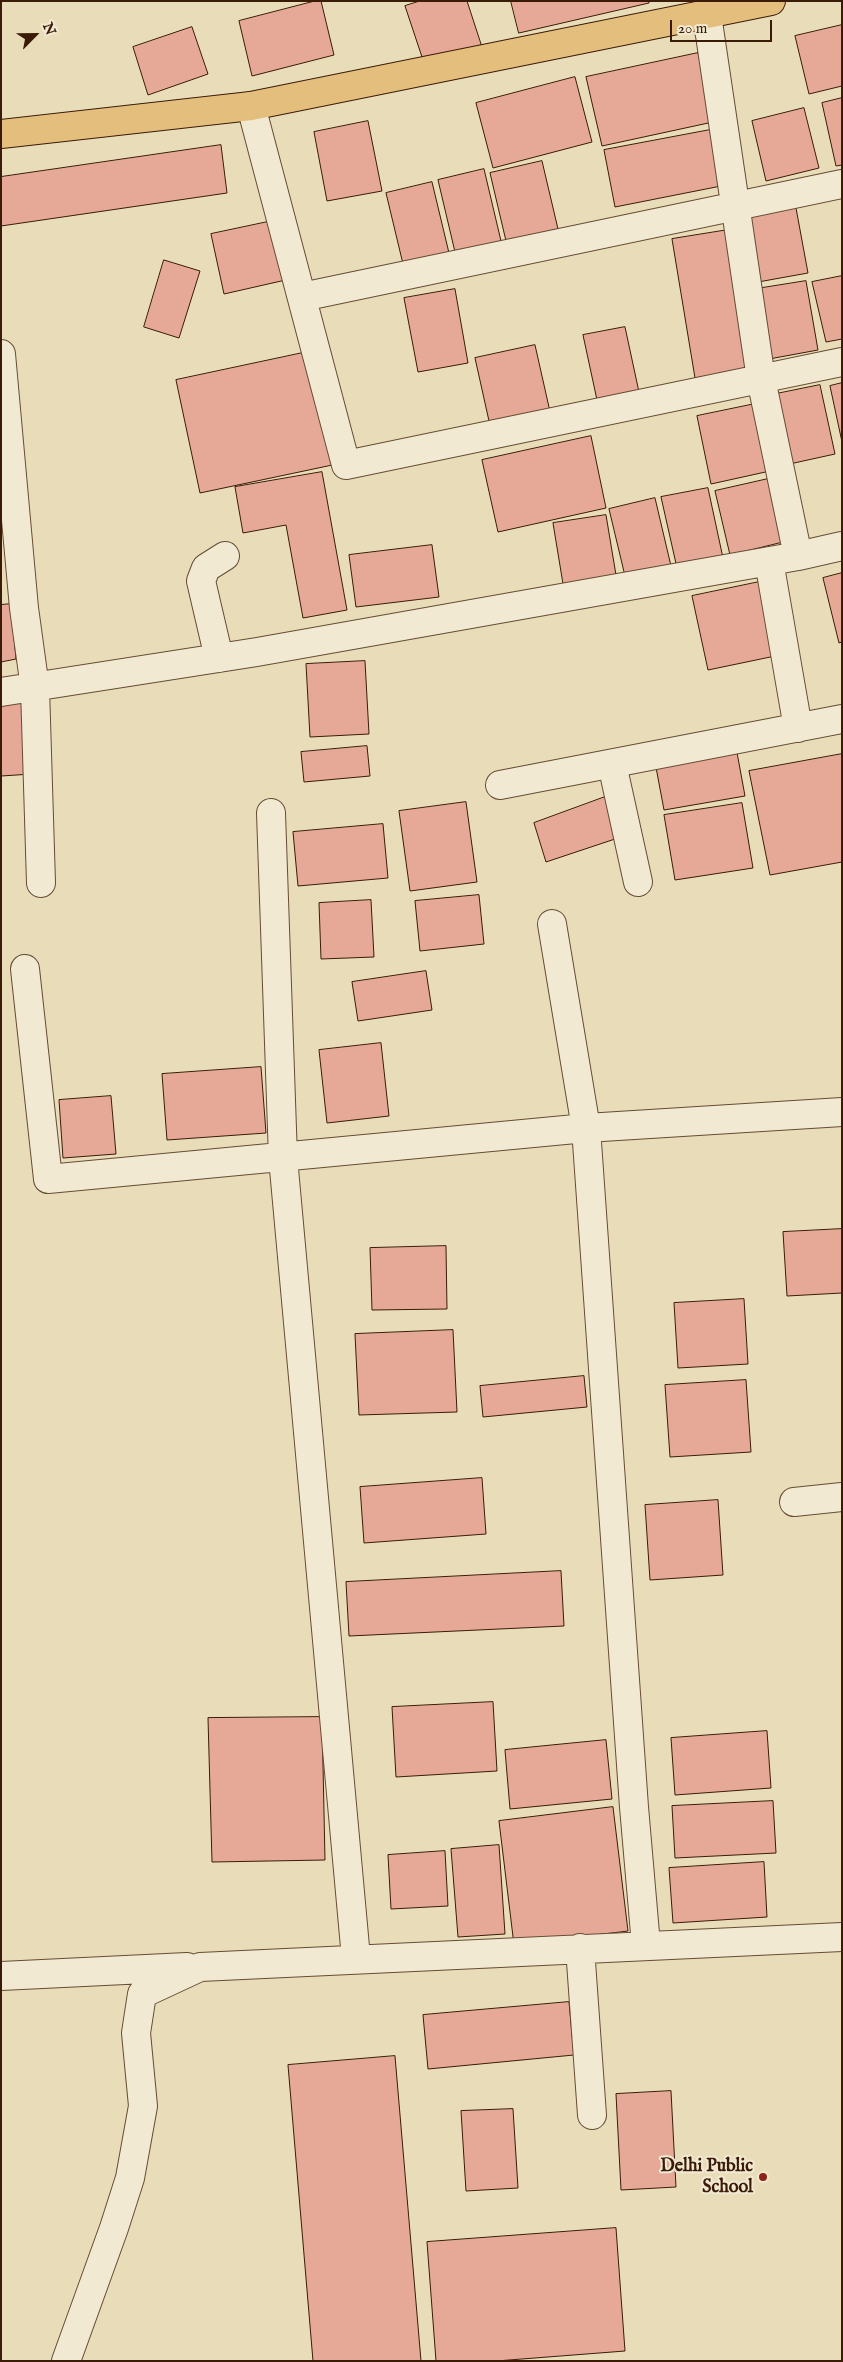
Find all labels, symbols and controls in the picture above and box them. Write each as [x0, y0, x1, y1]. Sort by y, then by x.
north arrow [10, 10, 60, 60]
scale bar [673, 10, 776, 42]
text: 20 m [678, 19, 707, 38]
text: N [38, 20, 59, 38]
place label: Delhi Public School [660, 2156, 753, 2198]
marker: Delhi Public School [757, 2171, 769, 2183]

